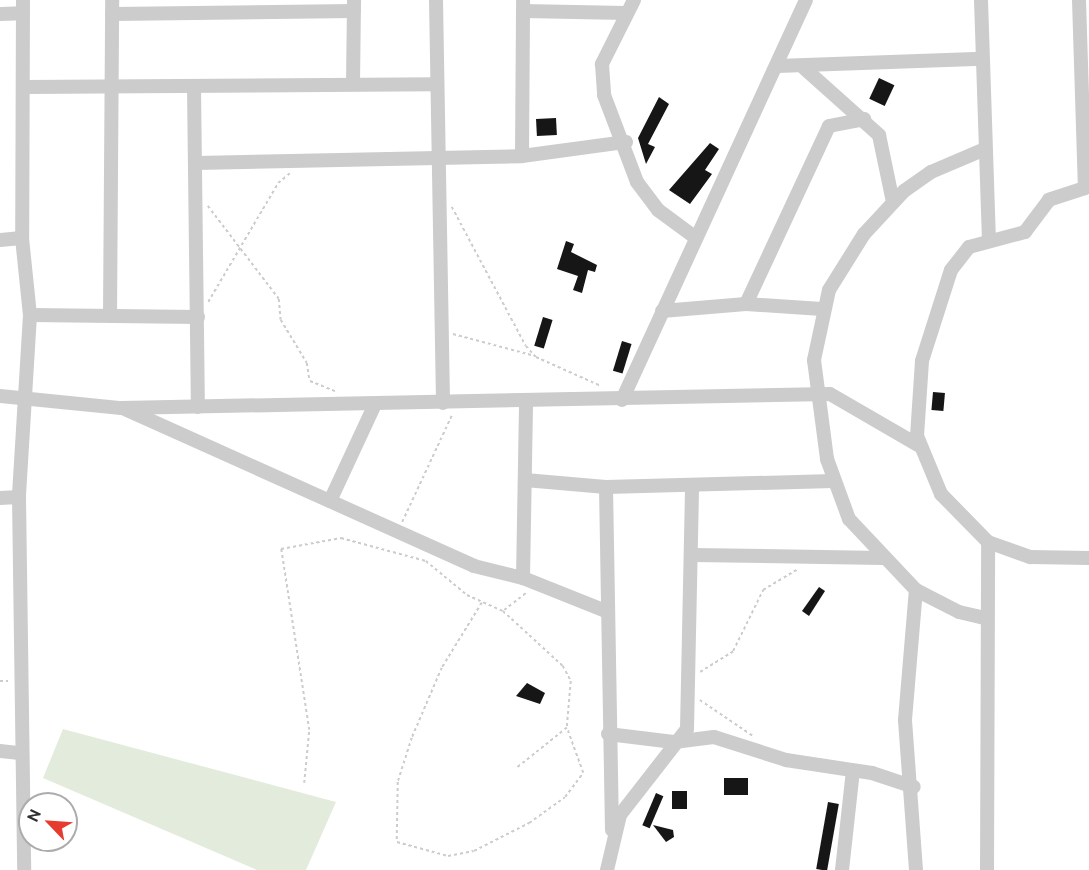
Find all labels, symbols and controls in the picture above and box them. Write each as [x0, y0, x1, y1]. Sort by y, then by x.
north arrow [18, 792, 78, 852]
text: N [23, 806, 44, 824]

